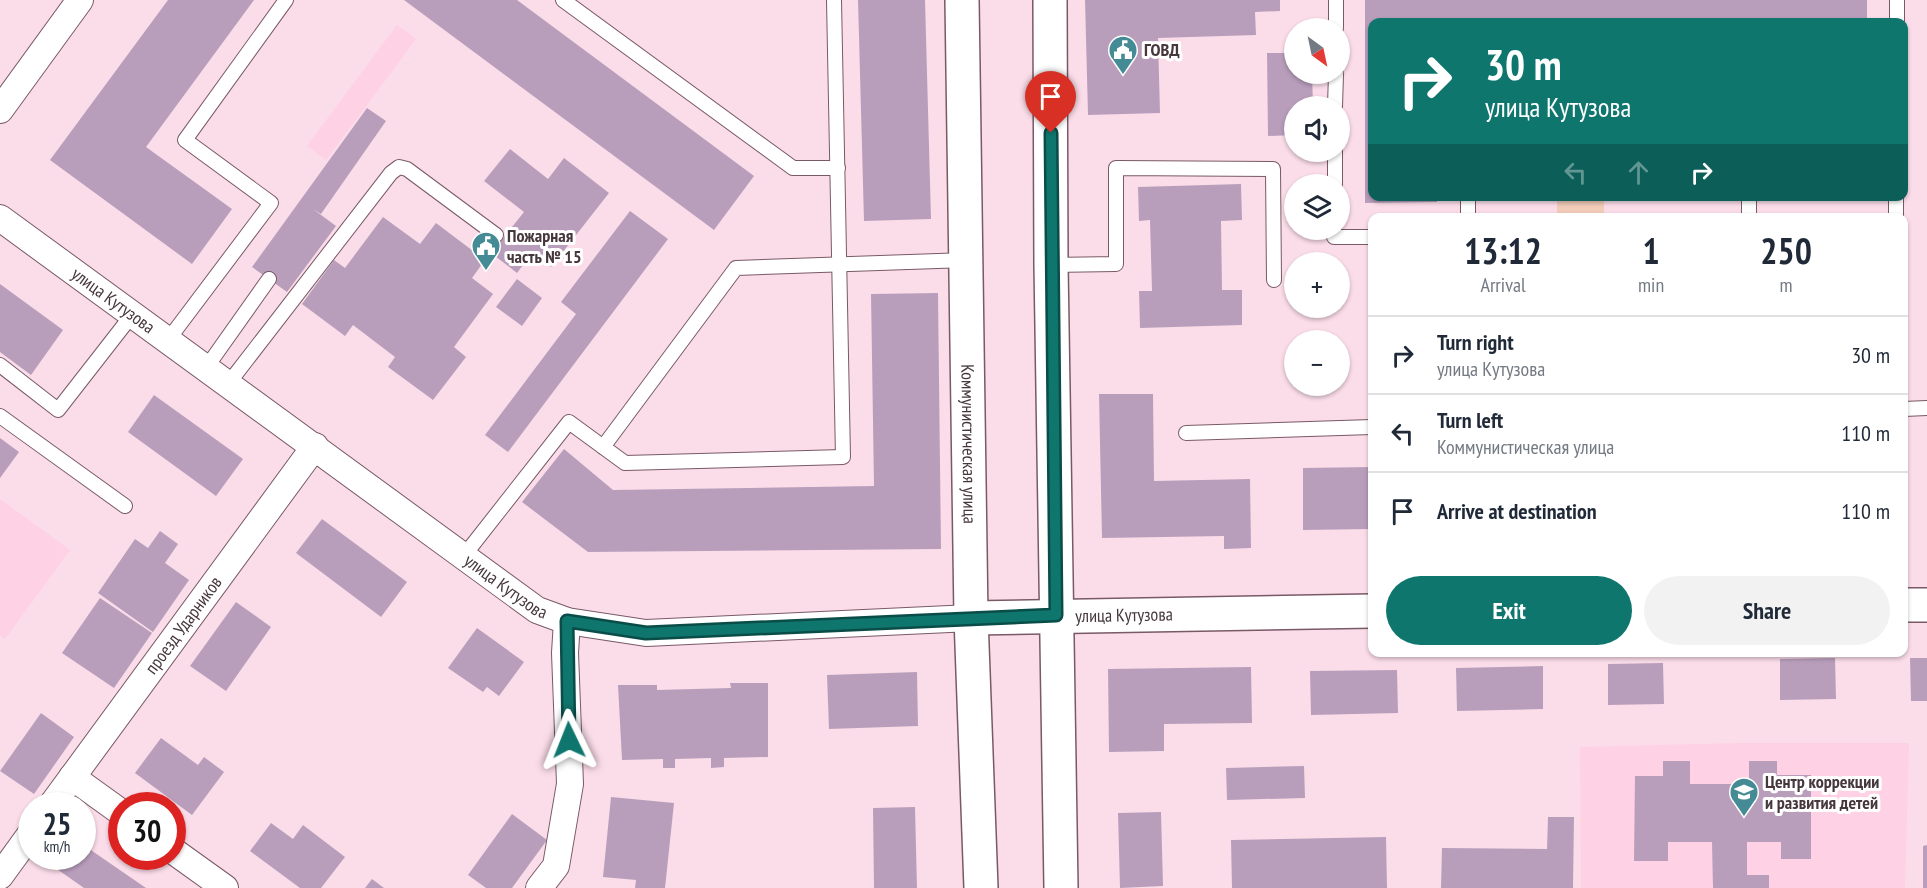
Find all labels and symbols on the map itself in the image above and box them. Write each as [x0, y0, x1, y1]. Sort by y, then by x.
north arrow [1284, 18, 1350, 84]
public building icon: ГОВД [1107, 34, 1139, 76]
place label: ГОВД [1144, 38, 1180, 61]
pin [1025, 71, 1076, 133]
place label: Пожарная часть № 15 [507, 224, 581, 268]
public building icon: Пожарная часть № 15 [470, 230, 502, 272]
street label: улица Кутузова [67, 262, 160, 338]
street label: Коммунистическая улица [956, 364, 982, 524]
street label: улица Кутузова [460, 549, 550, 624]
street label: проезд Ударников [140, 572, 227, 679]
street label: улица Кутузова [1075, 602, 1173, 627]
position arrow [537, 708, 601, 772]
place label: Центр коррекции и развития детей [1765, 770, 1879, 814]
school or university icon: Центр коррекции и развития детей [1728, 776, 1760, 818]
speed limit sign: 30 [108, 792, 186, 870]

